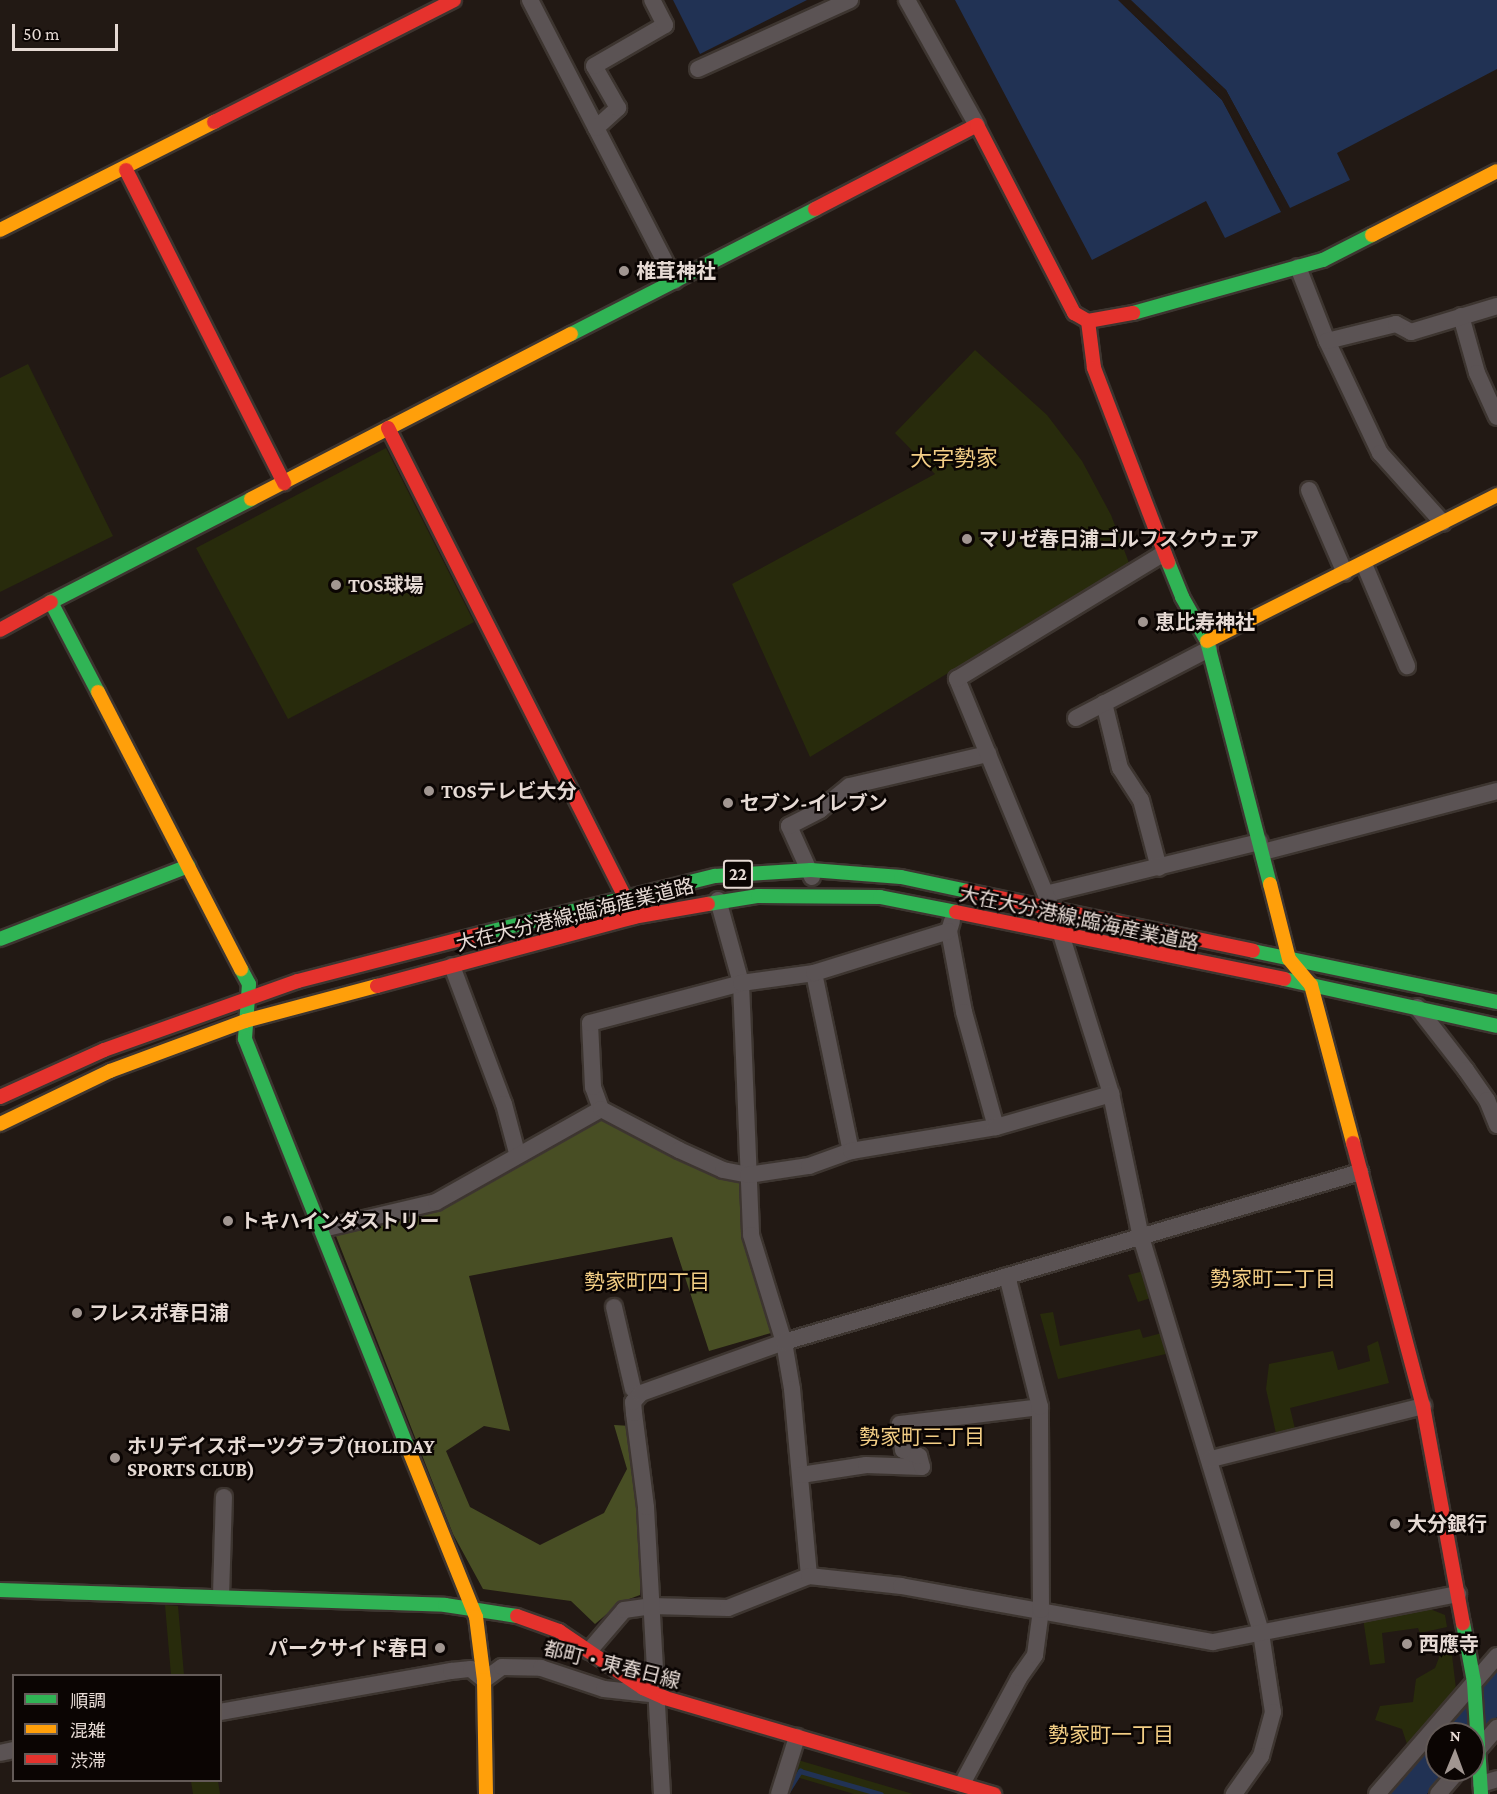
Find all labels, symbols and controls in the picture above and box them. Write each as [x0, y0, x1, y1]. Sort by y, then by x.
scale bar [15, 12, 122, 50]
text: 50 m [23, 24, 60, 44]
place label: 椎茸神社 [636, 259, 716, 283]
marker: 椎茸神社 [617, 264, 631, 278]
district label: 大字勢家 [910, 446, 998, 472]
place label: マリゼ春日浦ゴルフスクウェア [979, 527, 1259, 551]
marker: マリゼ春日浦ゴルフスクウェア [960, 532, 974, 546]
place label: TOS球場 [348, 573, 423, 597]
marker: TOS球場 [329, 578, 343, 592]
place label: 恵比寿神社 [1155, 610, 1255, 634]
marker: 恵比寿神社 [1136, 615, 1150, 629]
place label: TOSテレビ大分 [441, 779, 576, 803]
marker: TOSテレビ大分 [422, 784, 436, 798]
place label: セブン-イレブン [740, 791, 888, 815]
marker: セブン-イレブン [721, 796, 735, 810]
road number: 22 [722, 859, 754, 889]
street label: 大在大分港線;臨海産業道路 [453, 874, 697, 956]
street label: 大在大分港線;臨海産業道路 [957, 882, 1201, 956]
place label: トキハインダストリー [240, 1209, 440, 1233]
marker: トキハインダストリー [221, 1214, 235, 1228]
district label: 勢家町二丁目 [1210, 1266, 1336, 1292]
district label: 勢家町四丁目 [584, 1269, 710, 1295]
place label: フレスポ春日浦 [89, 1301, 229, 1325]
marker: フレスポ春日浦 [70, 1306, 84, 1320]
district label: 勢家町三丁目 [859, 1424, 985, 1450]
place label: ホリデイスポーツグラブ(HOLIDAY SPORTS CLUB) [127, 1434, 436, 1481]
marker: ホリデイスポーツグラブ(HOLIDAY SPORTS CLUB) [108, 1451, 122, 1465]
place label: 大分銀行 [1407, 1512, 1487, 1536]
marker: 大分銀行 [1388, 1517, 1402, 1531]
place label: 西應寺 [1419, 1632, 1479, 1656]
place label: パークサイド春日 [268, 1636, 428, 1660]
street label: 都町・東春日線 [541, 1636, 683, 1694]
marker: 西應寺 [1400, 1637, 1414, 1651]
marker: パークサイド春日 [433, 1641, 447, 1655]
legend [12, 1674, 222, 1782]
text: 順調 [70, 1691, 106, 1711]
text: 混雑 [70, 1721, 106, 1741]
district label: 勢家町一丁目 [1048, 1722, 1174, 1748]
north arrow [1425, 1722, 1485, 1782]
text: N [1450, 1727, 1461, 1744]
text: 渋滞 [70, 1751, 106, 1771]

